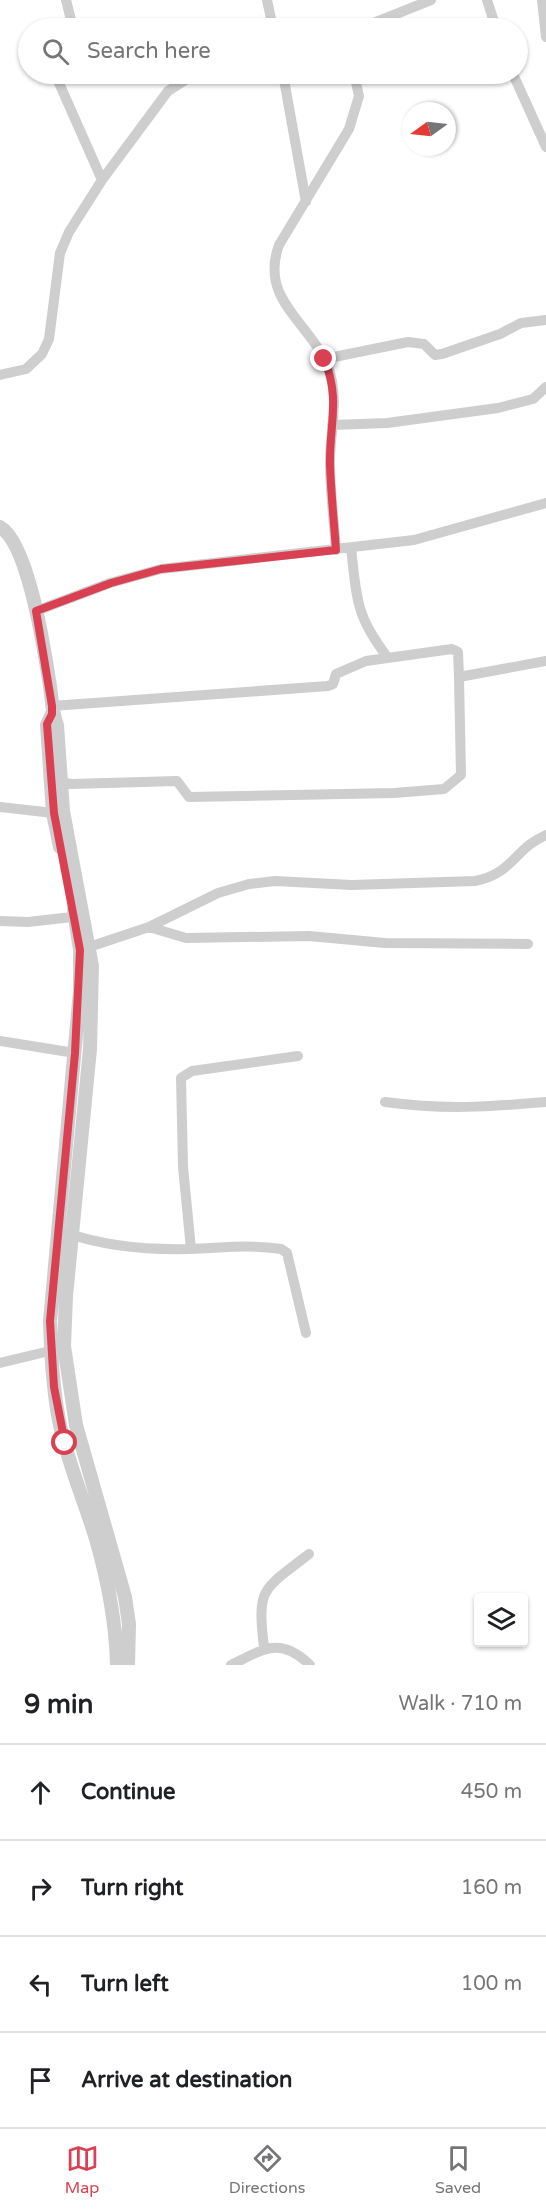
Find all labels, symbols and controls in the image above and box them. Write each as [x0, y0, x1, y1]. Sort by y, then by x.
search box [18, 18, 528, 84]
icon: search [39, 35, 72, 68]
text: Search here [87, 38, 211, 64]
north arrow [402, 102, 456, 156]
route end [310, 345, 336, 371]
route start [51, 1429, 77, 1455]
map controls [474, 1593, 528, 1647]
button: layers [474, 1593, 528, 1647]
text: 9 min [24, 1689, 93, 1720]
text: Walk · 710 m [399, 1692, 522, 1716]
icon: ahead [24, 1776, 57, 1809]
text: Continue [81, 1779, 176, 1805]
text: 450 m [461, 1780, 522, 1804]
icon: right [24, 1872, 57, 1905]
text: Turn right [81, 1875, 183, 1901]
text: 160 m [461, 1876, 522, 1900]
icon: left [24, 1968, 57, 2001]
text: Turn left [81, 1971, 169, 1997]
text: 100 m [461, 1972, 522, 1996]
icon: arrive [24, 2064, 57, 2097]
text: Arrive at destination [81, 2067, 292, 2093]
tab: Map [65, 2142, 99, 2198]
tab: Directions [229, 2142, 305, 2198]
tab: Saved [435, 2142, 481, 2198]

